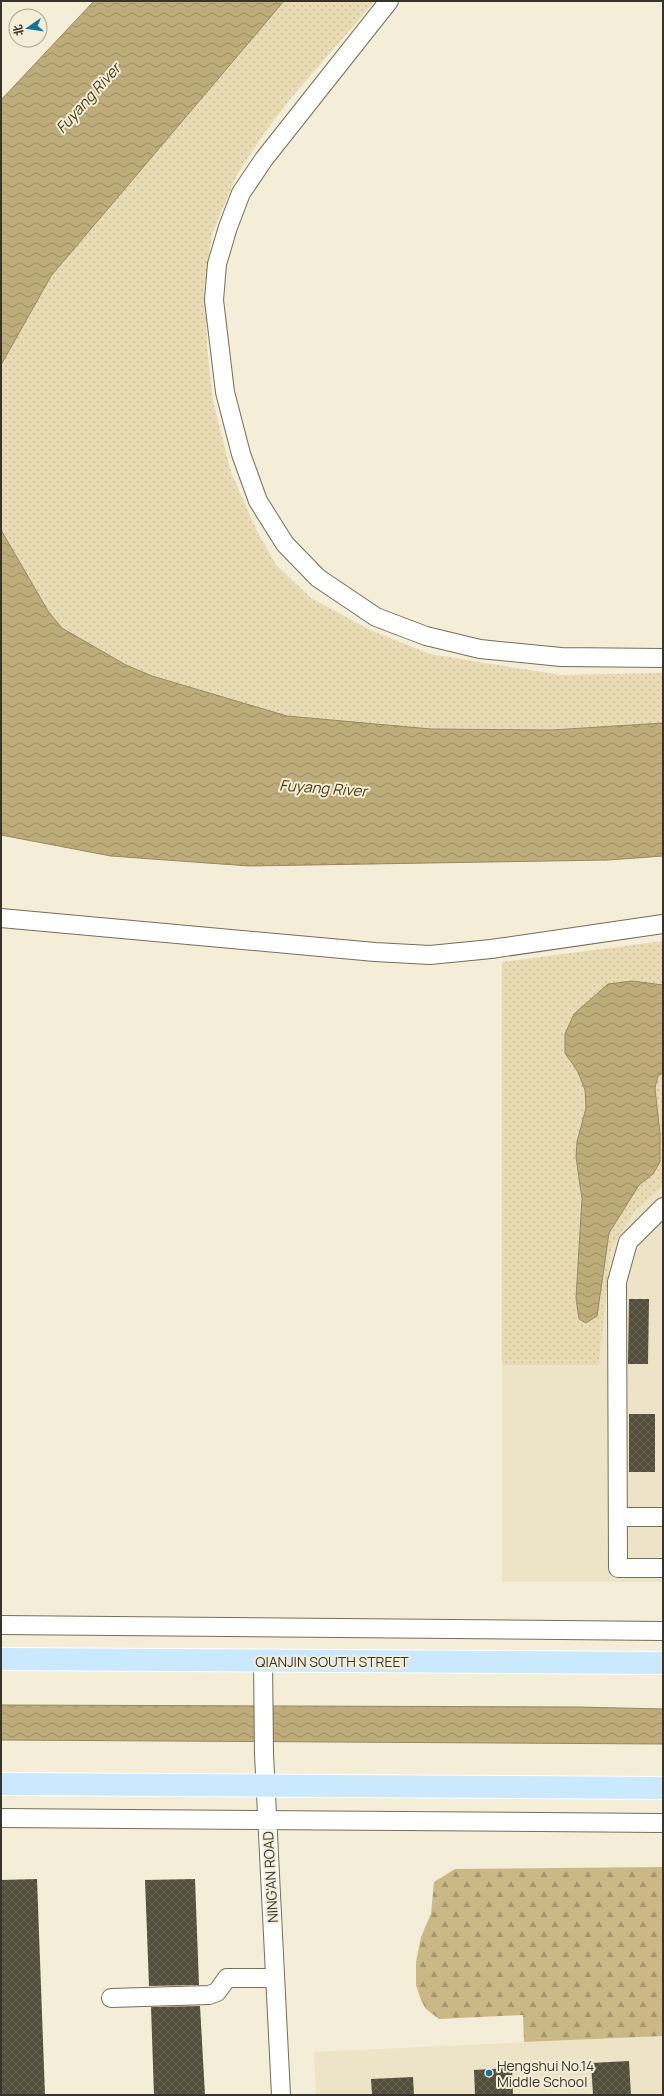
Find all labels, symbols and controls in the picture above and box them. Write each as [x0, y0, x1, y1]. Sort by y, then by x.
north arrow [8, 8, 48, 48]
text: 北 [9, 23, 26, 37]
water label: Fuyang River [51, 56, 127, 138]
water label: Fuyang River [279, 774, 370, 802]
street label: QIANJIN SOUTH STREET [255, 1652, 409, 1671]
street label: NING'AN ROAD [258, 1831, 282, 1923]
place label: Hengshui No.14 Middle School [497, 2056, 594, 2091]
marker: Hengshui No.14 Middle School [484, 2068, 494, 2078]

